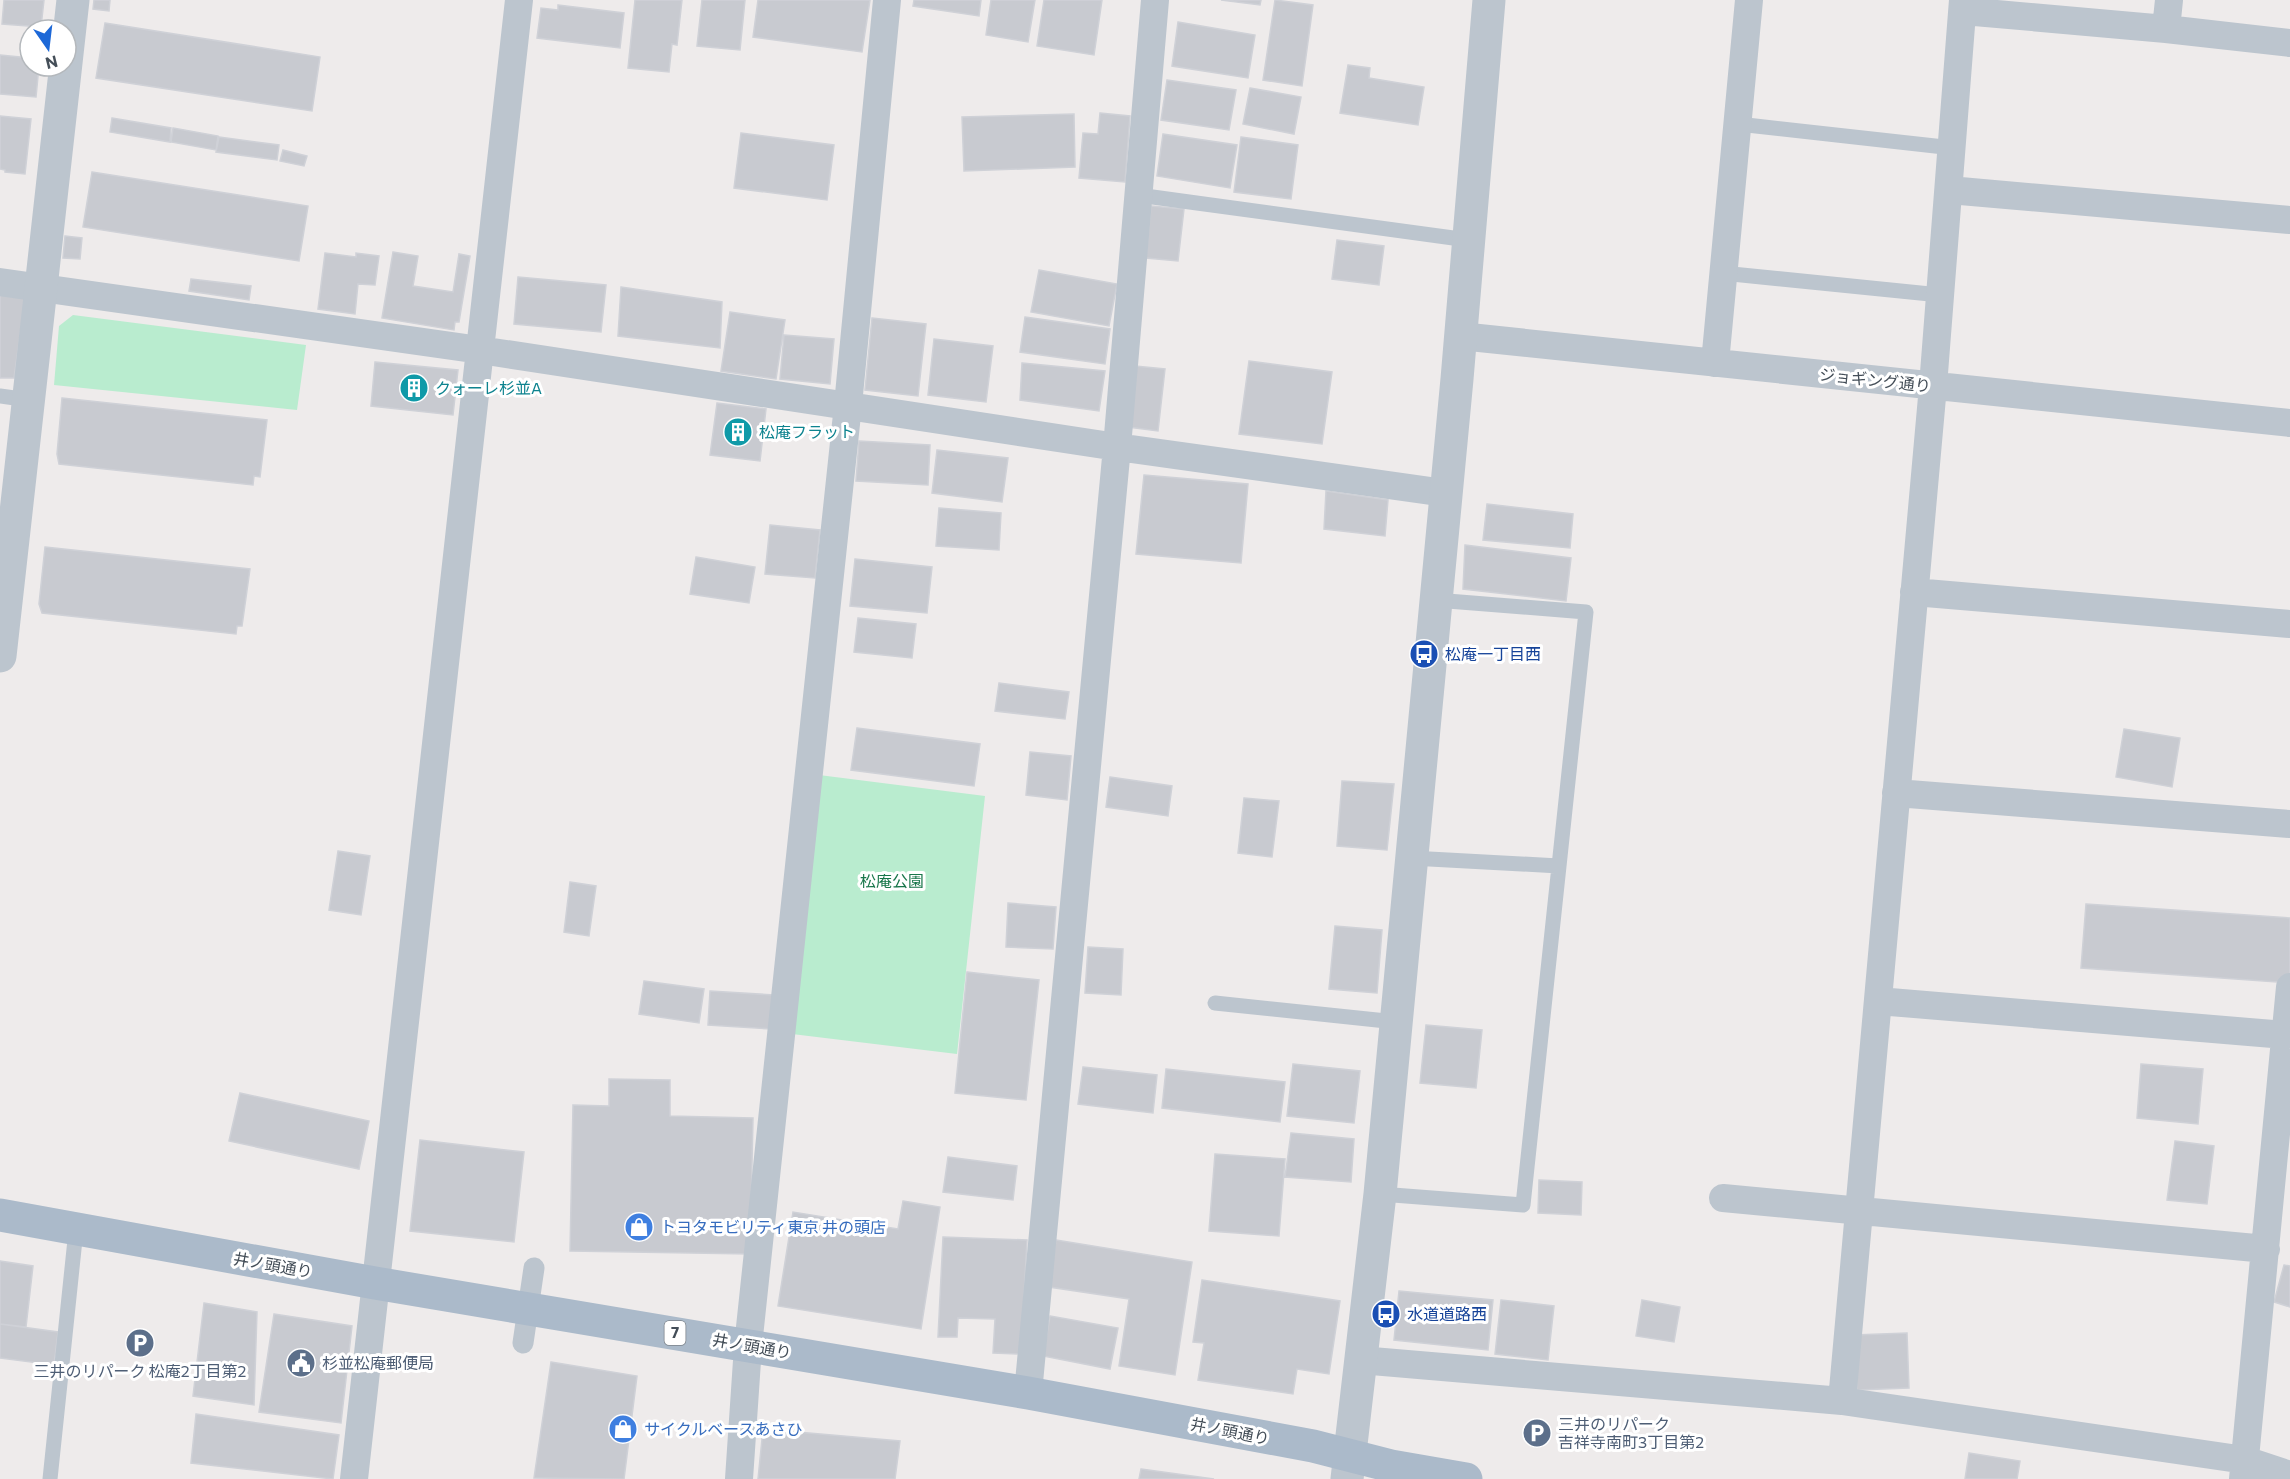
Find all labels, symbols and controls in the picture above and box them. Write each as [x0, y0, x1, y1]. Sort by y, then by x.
north arrow [18, 18, 78, 78]
text: N [44, 52, 60, 74]
street label: ジョギング通り [1818, 364, 1932, 395]
building icon: クォーレ杉並A [398, 372, 430, 404]
place label: クォーレ杉並A [435, 378, 542, 397]
building icon: 松庵フラット [722, 416, 754, 448]
place label: 松庵フラット [759, 422, 855, 441]
bus stop icon: 松庵一丁目西 [1408, 638, 1440, 670]
place label: 松庵一丁目西 [1445, 644, 1541, 663]
park label: 松庵公園 [860, 871, 924, 890]
shop icon: トヨタモビリティ東京 井の頭店 [623, 1211, 655, 1243]
place label: トヨタモビリティ東京 井の頭店 [660, 1217, 886, 1236]
street label: 井ノ頭通り [232, 1248, 314, 1281]
bus stop icon: 水道道路西 [1370, 1298, 1402, 1330]
place label: 水道道路西 [1407, 1304, 1487, 1323]
road number: 7 [664, 1321, 686, 1345]
parking icon: 三井のリパーク 松庵2丁目第2 [124, 1327, 156, 1359]
street label: 井ノ頭通り [711, 1329, 793, 1362]
public building icon: 杉並松庵郵便局 [285, 1347, 317, 1379]
place label: 杉並松庵郵便局 [322, 1353, 434, 1372]
place label: 三井のリパーク 松庵2丁目第2 [34, 1361, 247, 1380]
shop icon: サイクルベースあさひ [607, 1413, 639, 1445]
street label: 井ノ頭通り [1189, 1414, 1271, 1447]
place label: 三井のリパーク 吉祥寺南町3丁目第2 [1558, 1414, 1704, 1451]
parking icon: 三井のリパーク 吉祥寺南町3丁目第2 [1521, 1417, 1553, 1449]
place label: サイクルベースあさひ [644, 1419, 802, 1438]

